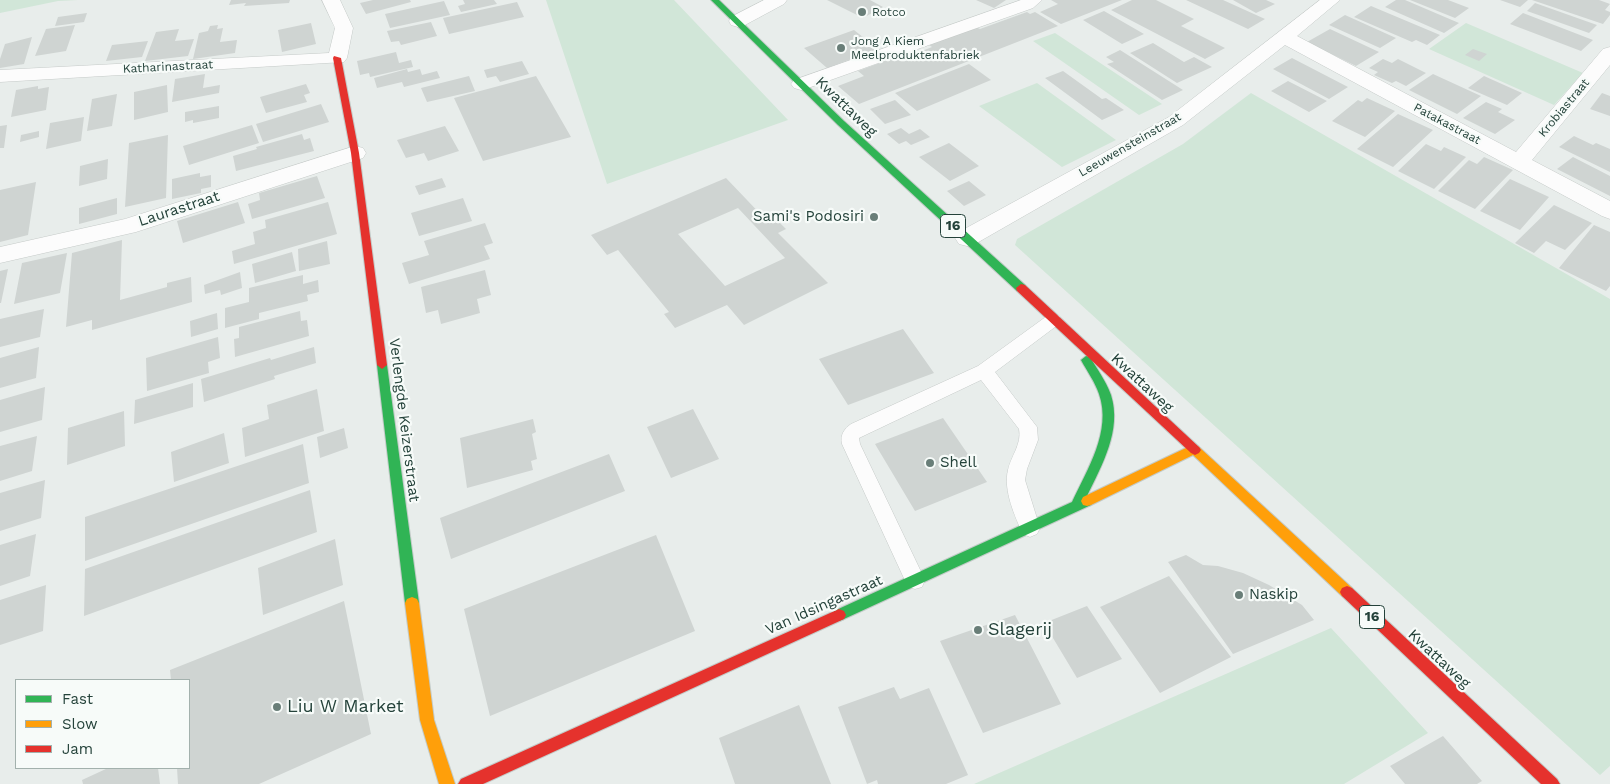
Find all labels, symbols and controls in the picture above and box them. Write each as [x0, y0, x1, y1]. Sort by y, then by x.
place label: Rotco [872, 5, 906, 19]
marker: Rotco [856, 6, 868, 18]
place label: Jong A Kiem Meelproduktenfabriek [851, 34, 980, 62]
marker: Jong A Kiem Meelproduktenfabriek [835, 42, 847, 54]
street label: Katharinastraat [123, 57, 213, 77]
street label: Kwattaweg [811, 73, 881, 141]
street label: Krobiastraat [1535, 76, 1593, 140]
street label: Patakastraat [1411, 100, 1483, 148]
street label: Leeuwensteinstraat [1076, 110, 1184, 180]
street label: Laurastraat [136, 187, 222, 231]
place label: Sami's Podosiri [753, 208, 864, 226]
marker: Sami's Podosiri [868, 211, 880, 223]
road number: 16 [940, 215, 966, 238]
street label: Verlengde Keizerstraat [385, 337, 423, 503]
street label: Kwattaweg [1107, 350, 1177, 416]
place label: Shell [940, 454, 977, 472]
marker: Shell [924, 457, 936, 469]
street label: Van Idsingastraat [763, 571, 885, 639]
place label: Naskip [1249, 586, 1298, 604]
marker: Naskip [1233, 589, 1245, 601]
road number: 16 [1360, 606, 1384, 628]
place label: Slagerij [988, 619, 1052, 641]
marker: Slagerij [972, 624, 984, 636]
street label: Kwattaweg [1404, 626, 1474, 692]
legend [15, 679, 190, 769]
text: Fast [62, 690, 93, 708]
place label: Liu W Market [287, 696, 404, 718]
marker: Liu W Market [271, 701, 283, 713]
text: Slow [62, 715, 98, 733]
text: Jam [62, 740, 93, 758]

